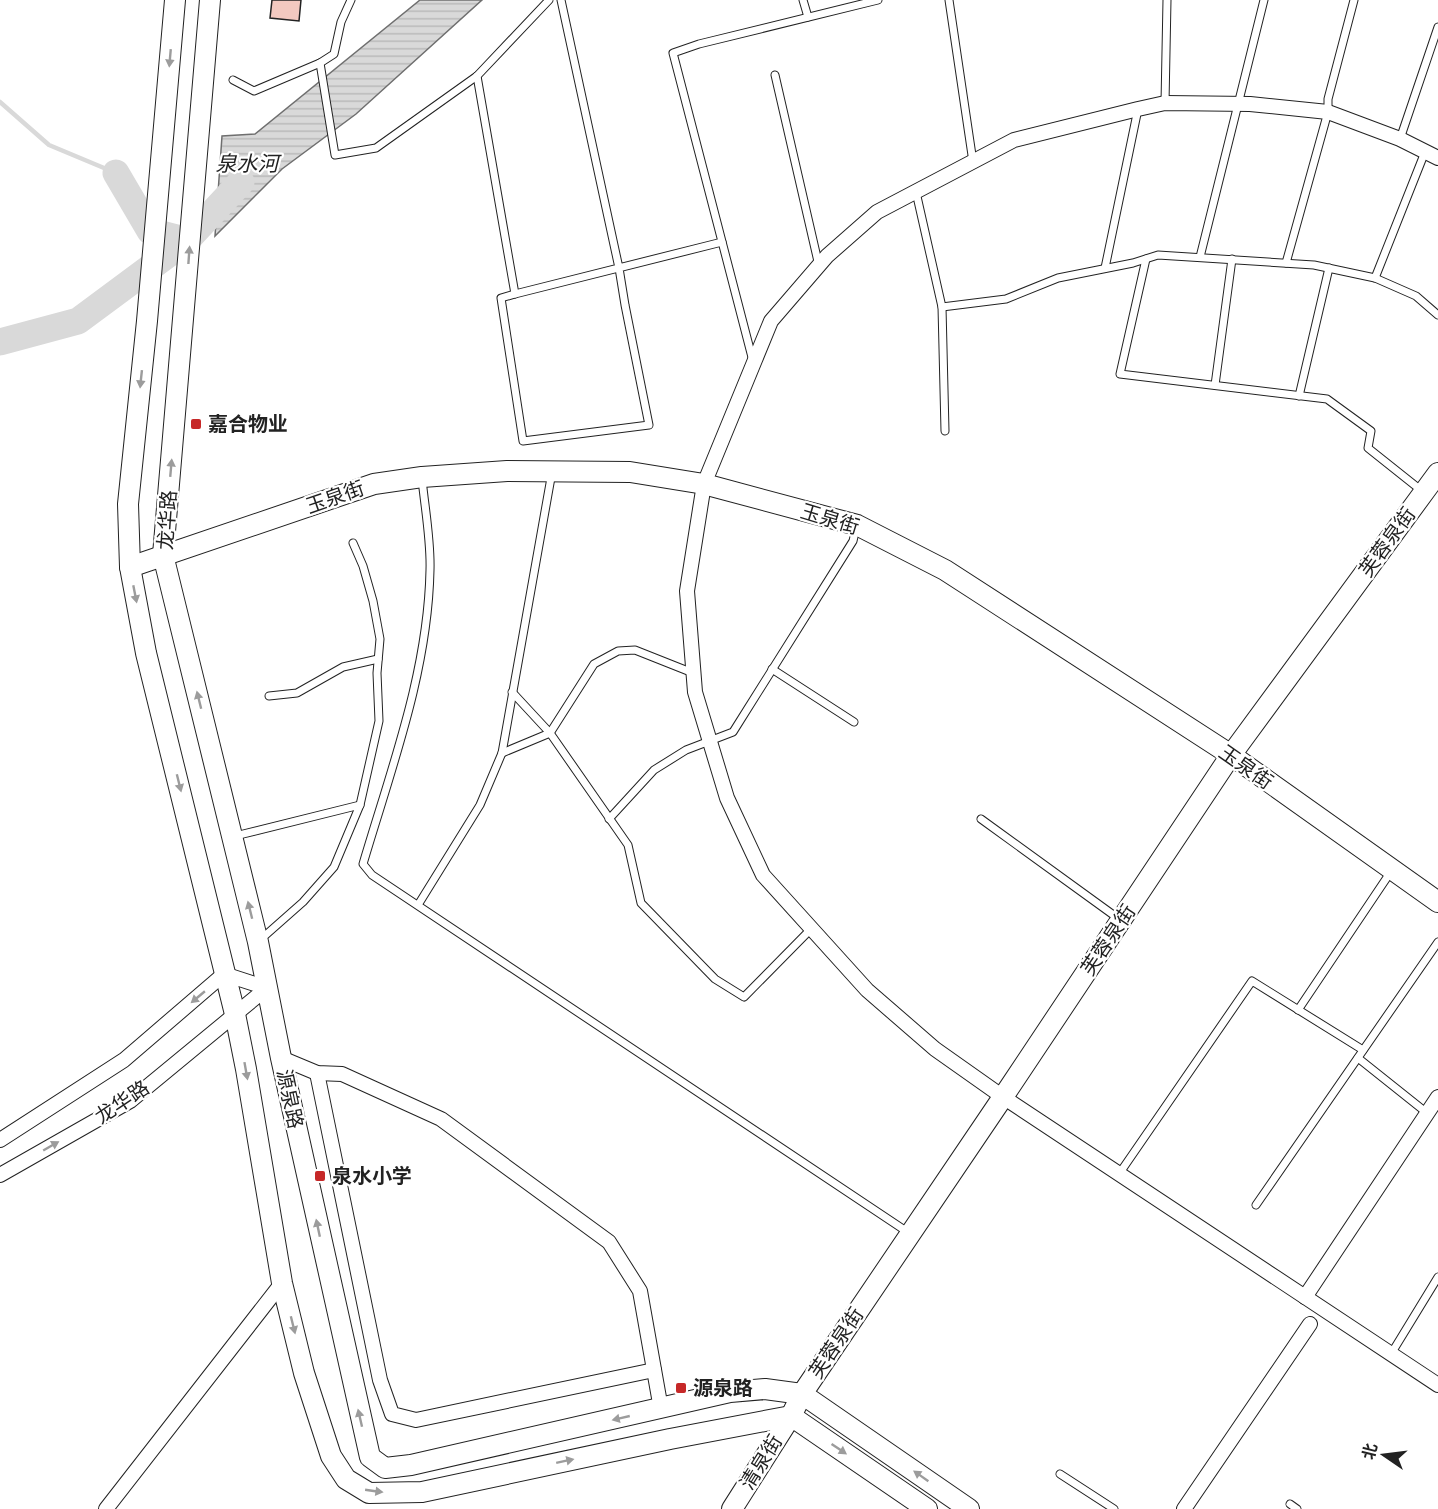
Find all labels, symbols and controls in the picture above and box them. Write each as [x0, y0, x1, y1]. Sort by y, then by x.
one-way arrow [165, 49, 175, 68]
water label: 泉水河 [216, 150, 282, 177]
one-way arrow [184, 246, 194, 265]
one-way arrow [136, 369, 146, 388]
place label: 嘉合物业 [208, 411, 288, 437]
marker: 嘉合物业 [189, 417, 203, 431]
one-way arrow [166, 458, 176, 477]
street label: 玉泉街 [302, 475, 368, 519]
street label: 龙华路 [152, 489, 182, 551]
street label: 玉泉街 [798, 498, 862, 540]
street label: 芙蓉泉街 [1353, 502, 1421, 582]
one-way arrow [131, 584, 140, 603]
one-way arrow [193, 691, 203, 709]
street label: 玉泉街 [1214, 739, 1278, 795]
one-way arrow [175, 774, 185, 793]
street label: 芙蓉泉街 [1075, 900, 1141, 980]
one-way arrow [244, 901, 254, 919]
one-way arrow [191, 990, 206, 1003]
one-way arrow [242, 1062, 251, 1081]
street label: 源泉路 [271, 1067, 309, 1131]
street label: 龙华路 [90, 1074, 154, 1130]
one-way arrow [43, 1141, 60, 1151]
place label: 泉水小学 [332, 1163, 412, 1189]
marker: 泉水小学 [313, 1169, 327, 1183]
one-way arrow [313, 1218, 322, 1237]
street label: 芙蓉泉街 [803, 1303, 869, 1383]
one-way arrow [288, 1316, 298, 1334]
place label: 源泉路 [693, 1375, 753, 1401]
marker: 源泉路 [674, 1381, 688, 1395]
one-way arrow [355, 1409, 364, 1428]
one-way arrow [611, 1414, 630, 1423]
north arrow [1354, 1425, 1414, 1485]
street label: 清泉街 [734, 1430, 788, 1494]
text: 北 [1358, 1441, 1382, 1462]
one-way arrow [831, 1443, 847, 1454]
one-way arrow [556, 1456, 575, 1465]
one-way arrow [913, 1470, 929, 1482]
one-way arrow [365, 1486, 384, 1496]

